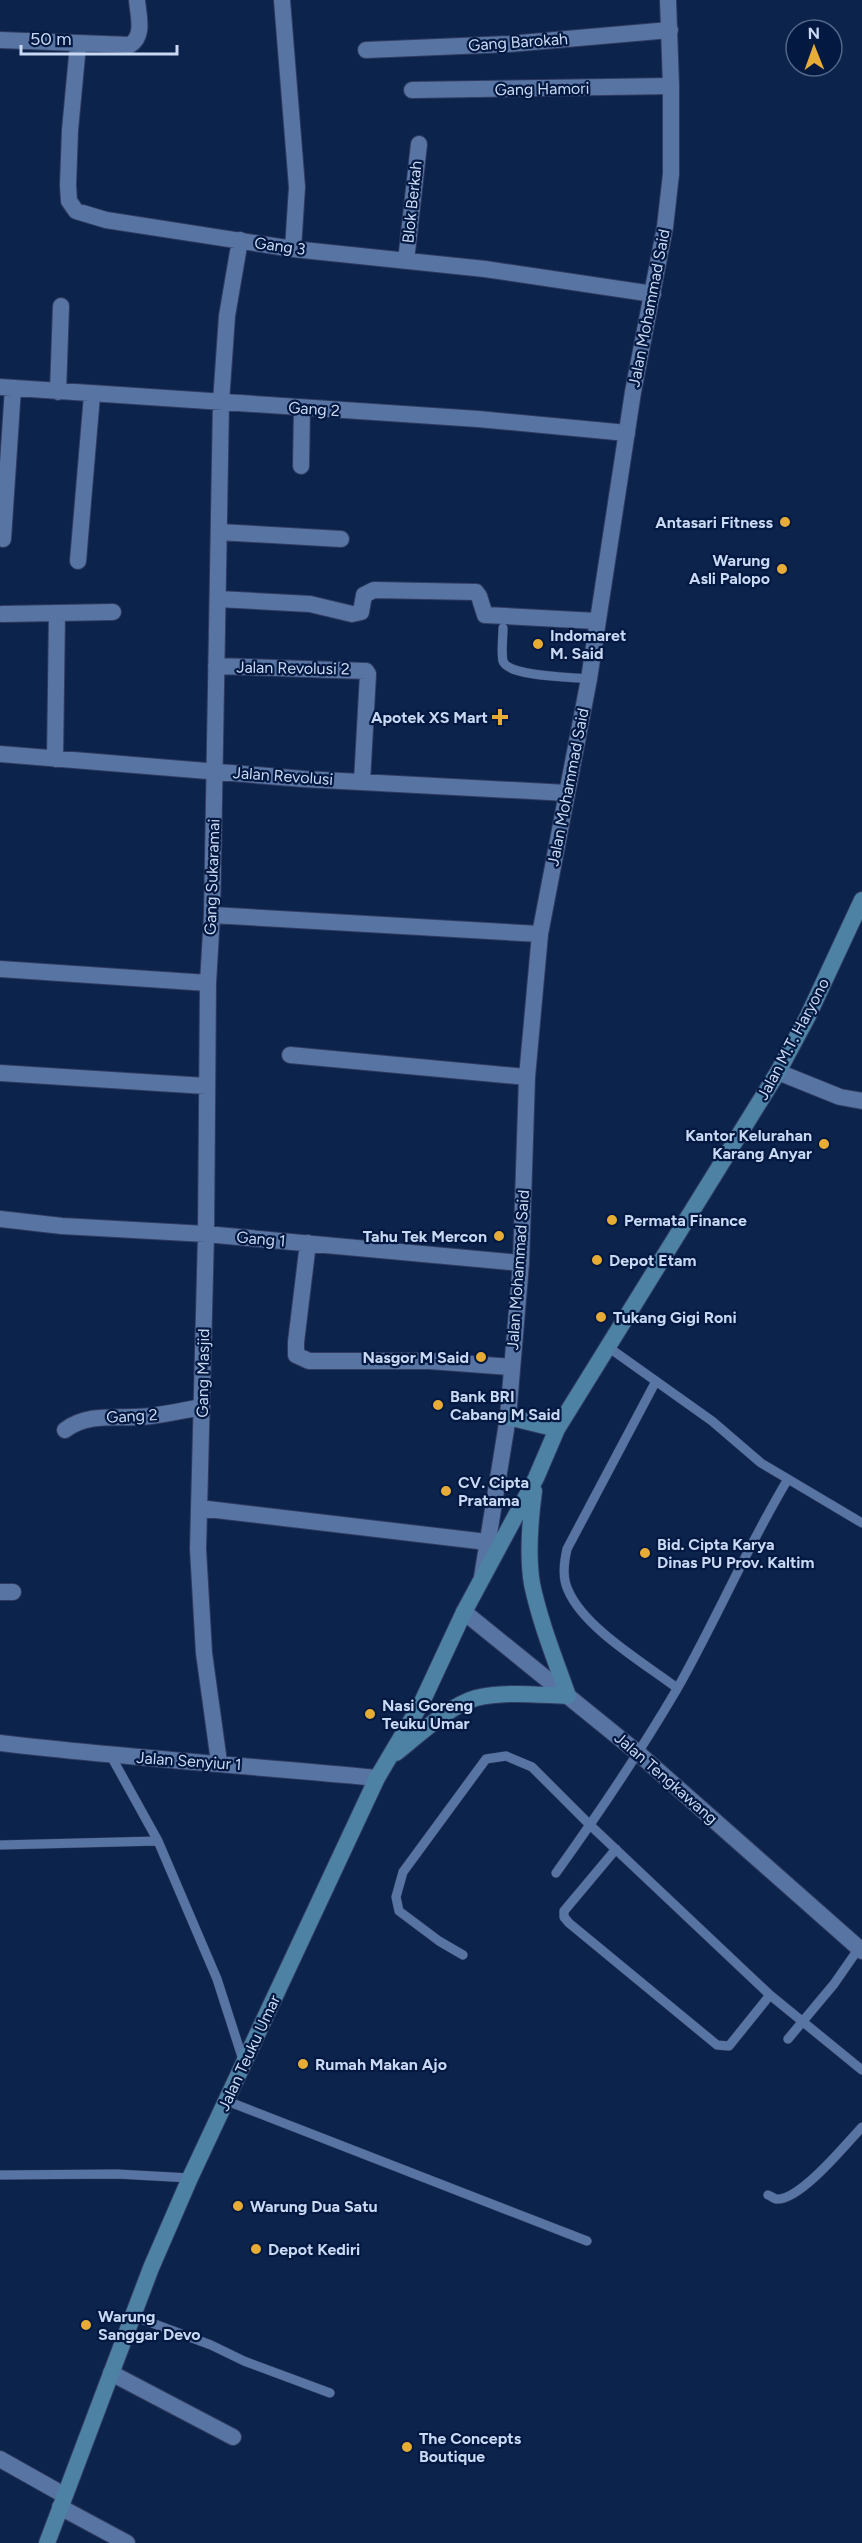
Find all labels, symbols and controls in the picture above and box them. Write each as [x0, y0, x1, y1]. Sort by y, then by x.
scale bar [21, 18, 177, 56]
north arrow [784, 18, 844, 78]
text: N [807, 24, 820, 43]
text: 50 m [30, 28, 72, 50]
street label: Gang Barokah [468, 29, 569, 55]
street label: Gang Hamori [494, 79, 590, 99]
street label: Blok Berkah [398, 160, 426, 244]
street label: Jalan Mohammad Said [624, 227, 674, 389]
street label: Gang 3 [253, 233, 307, 259]
street label: Gang 2 [288, 398, 340, 420]
place label: Antasari Fitness [655, 513, 774, 532]
marker: Antasari Fitness [778, 515, 792, 529]
place label: Warung Asli Palopo [689, 551, 770, 588]
marker: Warung Asli Palopo [775, 562, 789, 576]
place label: Indomaret M. Said [550, 626, 626, 663]
marker: Indomaret M. Said [531, 637, 545, 651]
street label: Jalan Revolusi 2 [236, 658, 350, 678]
street label: Jalan Mohammad Said [543, 706, 593, 868]
place label: Apotek XS Mart [371, 708, 488, 727]
marker: Apotek XS Mart [493, 710, 507, 724]
street label: Jalan Revolusi [232, 763, 334, 789]
street label: Gang Sukaramai [200, 819, 224, 935]
street label: Jalan M.T. Haryono [753, 975, 833, 1103]
place label: Kantor Kelurahan Karang Anyar [685, 1126, 812, 1163]
marker: Kantor Kelurahan Karang Anyar [817, 1137, 831, 1151]
street label: Jalan Mohammad Said [503, 1189, 533, 1351]
place label: Permata Finance [624, 1211, 747, 1230]
marker: Permata Finance [605, 1213, 619, 1227]
street label: Gang 1 [236, 1227, 286, 1251]
place label: Tahu Tek Mercon [363, 1227, 487, 1246]
marker: Tahu Tek Mercon [492, 1229, 506, 1243]
place label: Depot Etam [609, 1251, 696, 1270]
marker: Depot Etam [590, 1253, 604, 1267]
place label: Tukang Gigi Roni [613, 1308, 737, 1327]
marker: Tukang Gigi Roni [594, 1310, 608, 1324]
street label: Gang Masjid [193, 1328, 213, 1418]
place label: Nasgor M Said [362, 1348, 469, 1367]
marker: Nasgor M Said [474, 1350, 488, 1364]
place label: Bank BRI Cabang M Said [450, 1387, 560, 1424]
marker: Bank BRI Cabang M Said [431, 1398, 445, 1412]
street label: Gang 2 [106, 1405, 158, 1427]
place label: CV. Cipta Pratama [458, 1473, 529, 1510]
marker: CV. Cipta Pratama [439, 1484, 453, 1498]
place label: Bid. Cipta Karya Dinas PU Prov. Kaltim [657, 1535, 815, 1572]
marker: Bid. Cipta Karya Dinas PU Prov. Kaltim [638, 1546, 652, 1560]
place label: Nasi Goreng Teuku Umar [382, 1696, 473, 1733]
marker: Nasi Goreng Teuku Umar [363, 1707, 377, 1721]
street label: Jalan Tengkawang [611, 1728, 721, 1828]
street label: Jalan Senyiur 1 [136, 1748, 242, 1774]
street label: Jalan Teuku Umar [214, 1992, 284, 2114]
place label: Rumah Makan Ajo [315, 2055, 447, 2074]
marker: Rumah Makan Ajo [296, 2057, 310, 2071]
place label: Warung Dua Satu [250, 2197, 378, 2216]
marker: Warung Dua Satu [231, 2199, 245, 2213]
place label: Depot Kediri [268, 2240, 360, 2259]
marker: Depot Kediri [249, 2242, 263, 2256]
place label: Warung Sanggar Devo [98, 2307, 201, 2344]
marker: Warung Sanggar Devo [79, 2318, 93, 2332]
place label: The Concepts Boutique [419, 2429, 522, 2466]
marker: The Concepts Boutique [400, 2440, 414, 2454]

